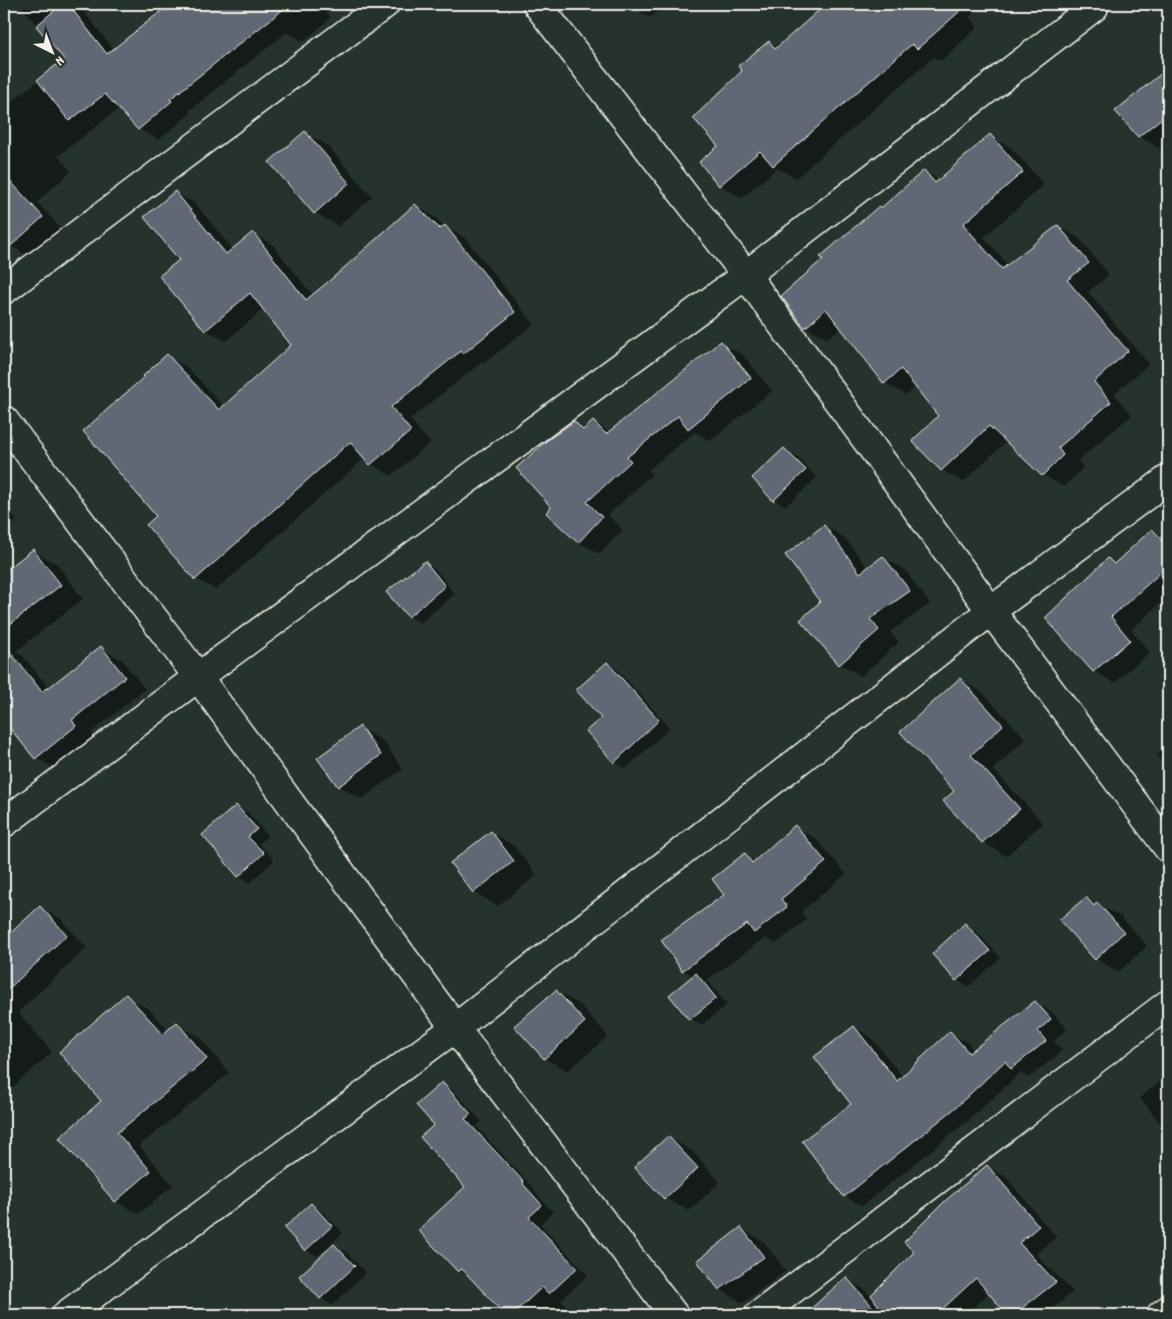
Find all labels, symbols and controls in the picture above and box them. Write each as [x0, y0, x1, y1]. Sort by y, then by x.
north arrow [28, 28, 78, 78]
text: N [50, 50, 69, 70]

